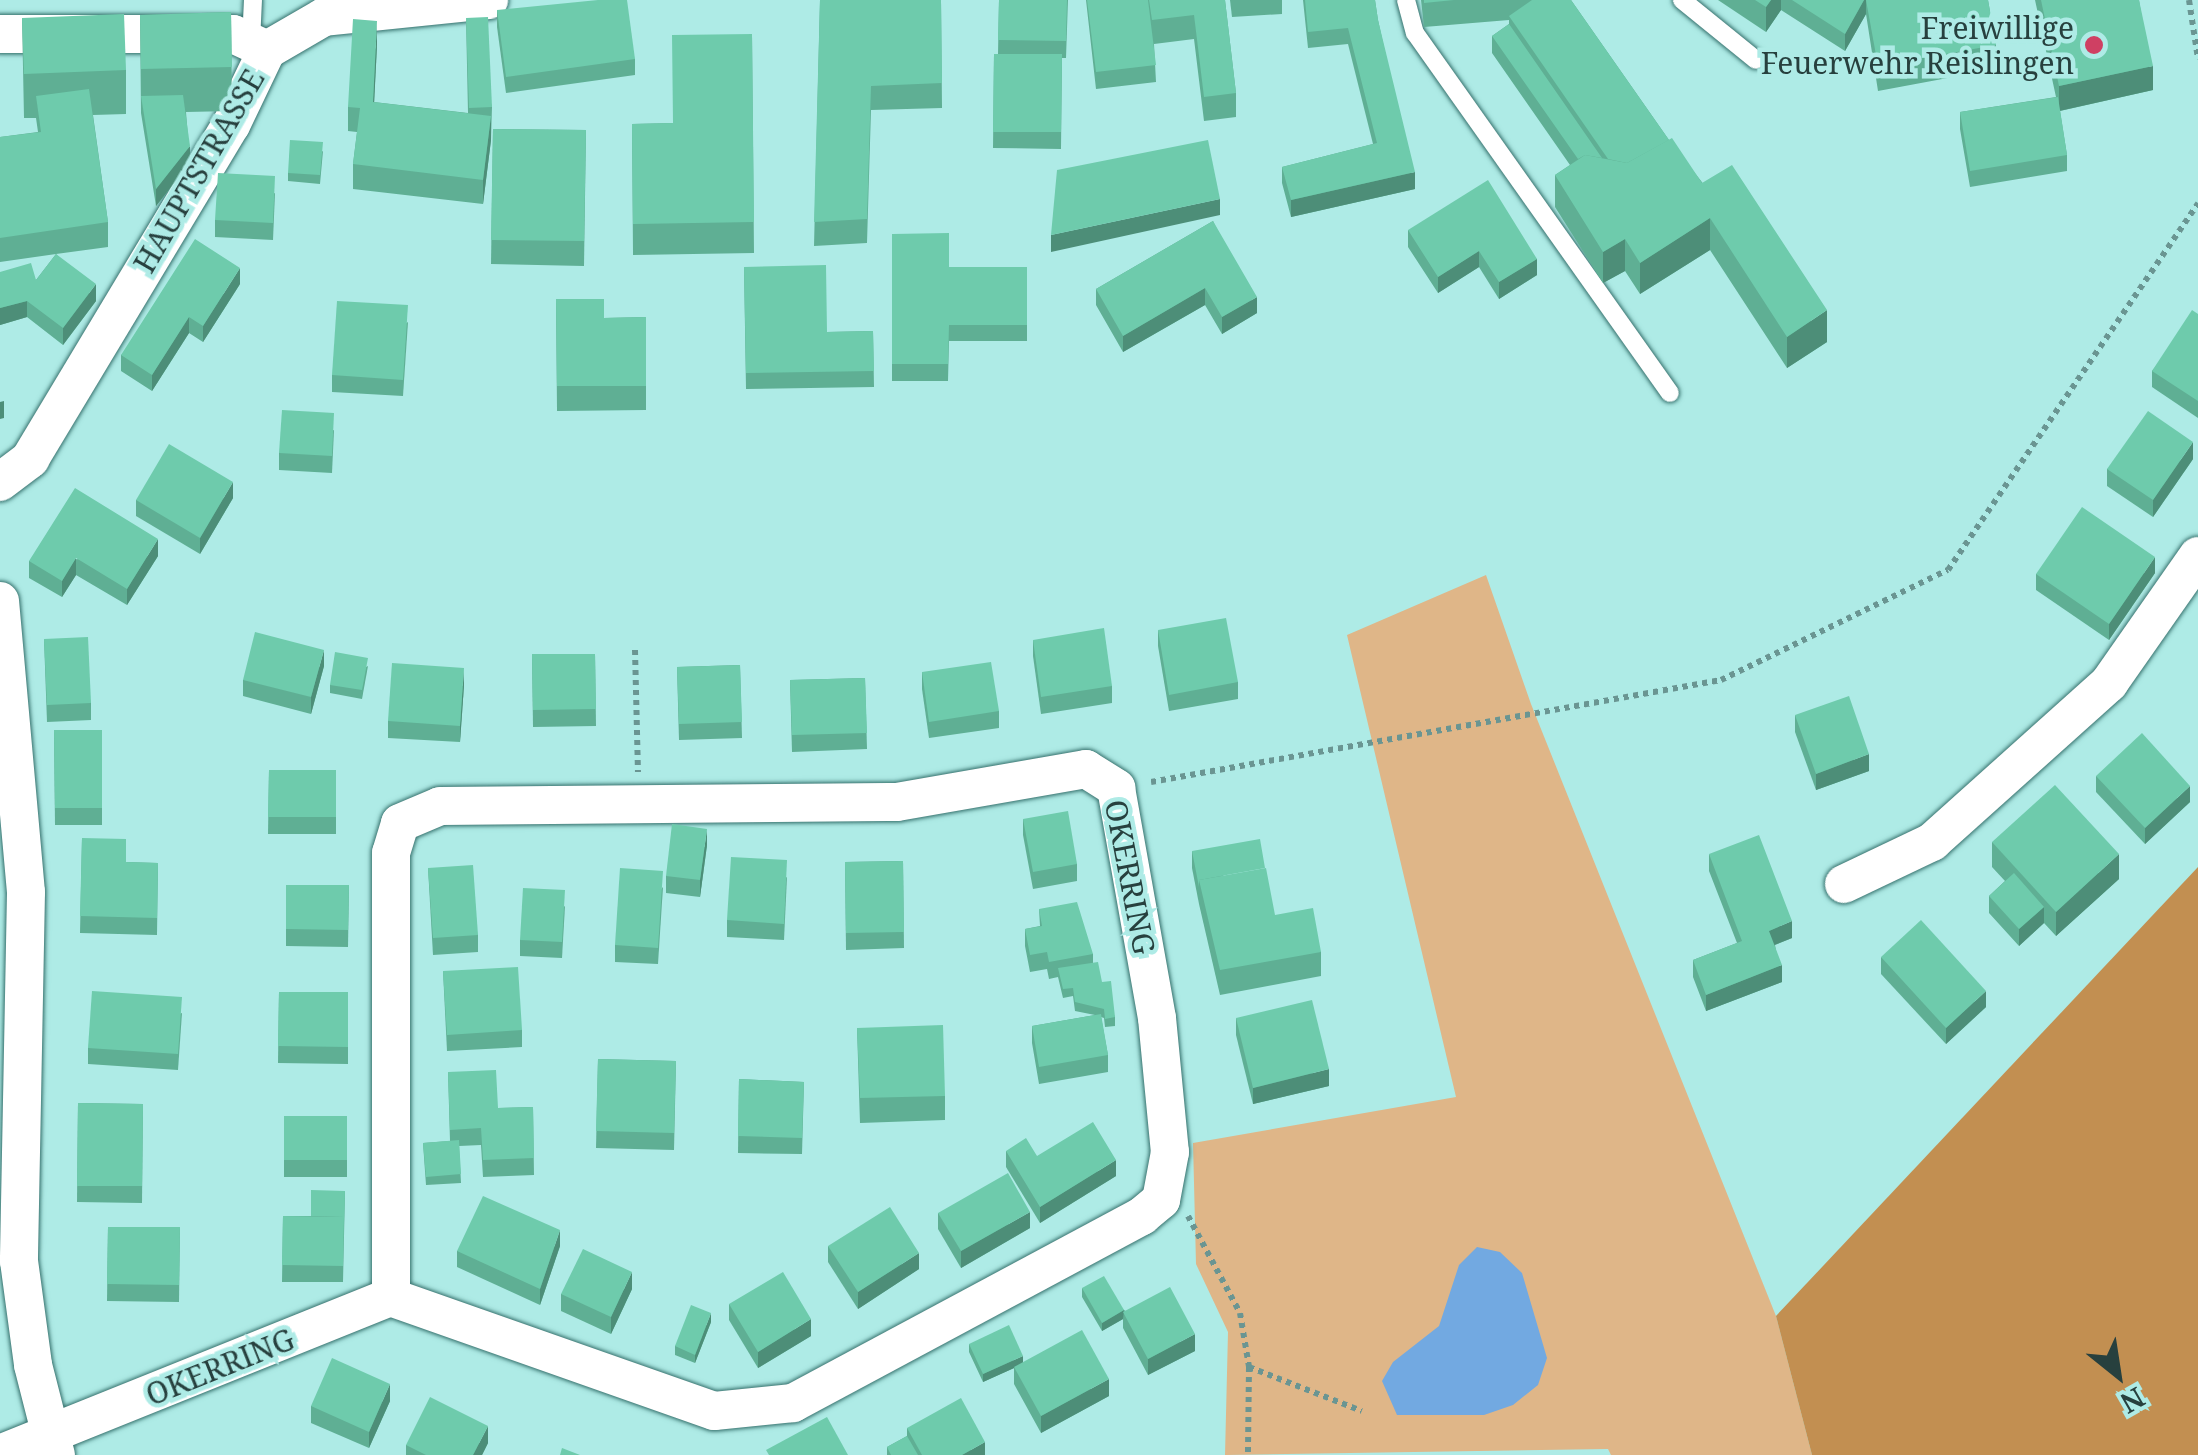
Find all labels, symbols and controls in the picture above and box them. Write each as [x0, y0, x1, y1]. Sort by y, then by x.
place label: Freiwillige Feuerwehr Reislingen [1761, 10, 2074, 80]
marker: Freiwillige Feuerwehr Reislingen [2083, 34, 2105, 56]
street label: HAUPTSTRASSE [126, 63, 272, 279]
street label: OKERRING [1097, 797, 1163, 957]
street label: OKERRING [141, 1321, 299, 1413]
north arrow [2068, 1325, 2168, 1425]
text: N [2114, 1379, 2152, 1423]

